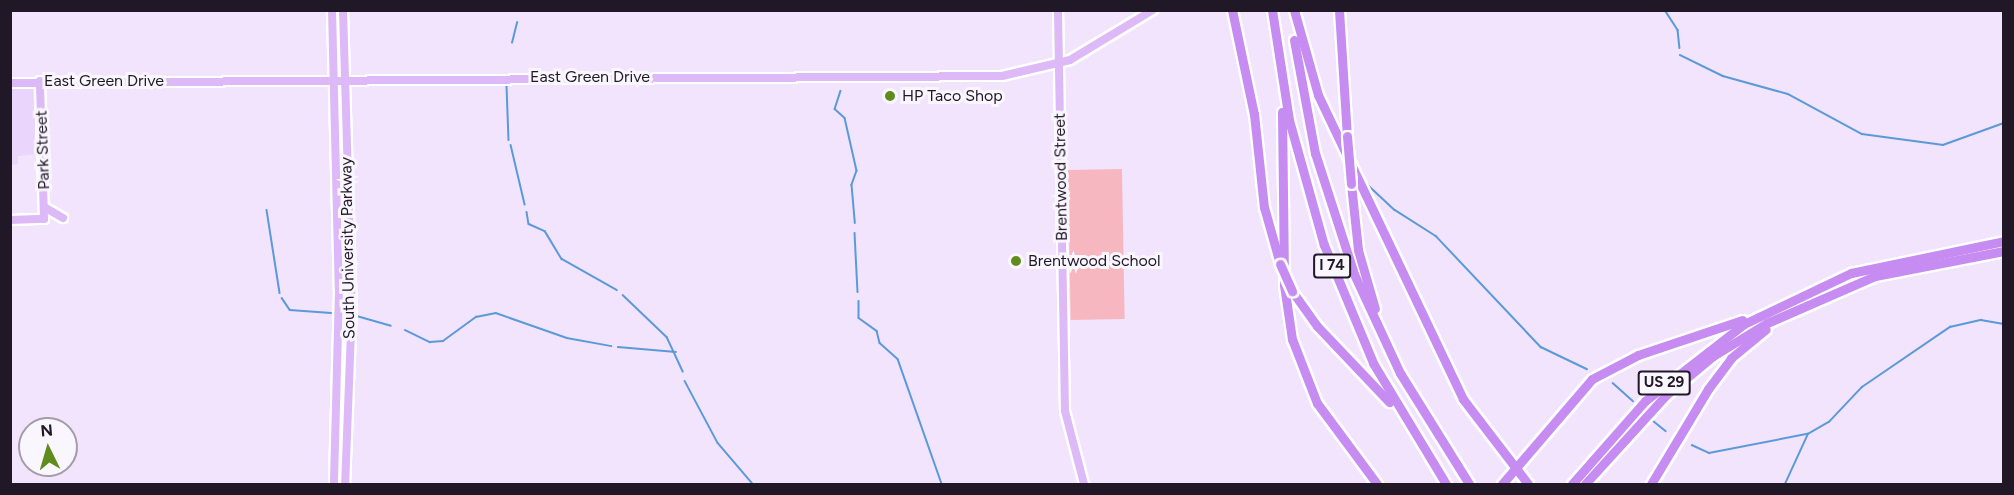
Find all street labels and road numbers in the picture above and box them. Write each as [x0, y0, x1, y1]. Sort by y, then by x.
street label: East Green Drive [530, 67, 650, 87]
street label: East Green Drive [44, 71, 164, 91]
street label: Park Street [32, 110, 54, 190]
street label: Brentwood Street [1050, 113, 1072, 241]
street label: South University Parkway [337, 157, 359, 339]
road number: I 74 [1312, 254, 1352, 278]
road number: US 29 [1637, 371, 1691, 395]

